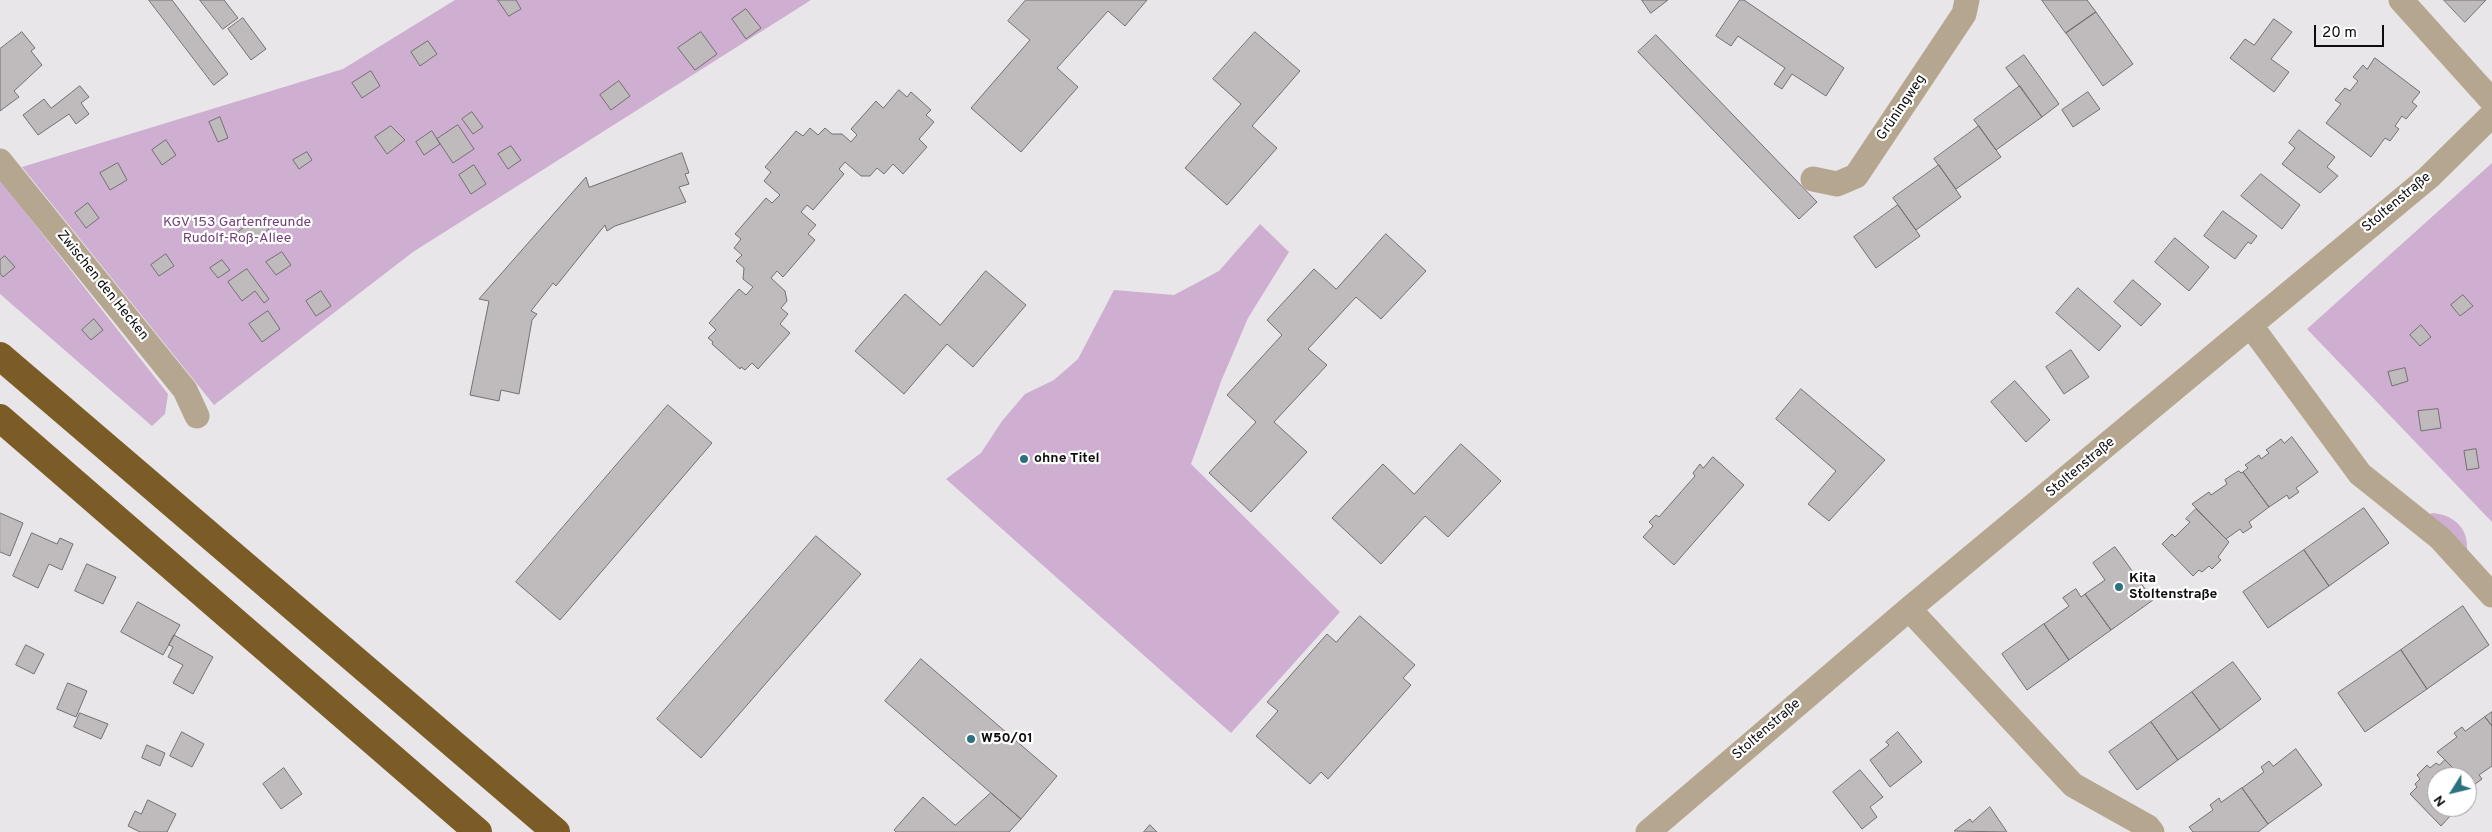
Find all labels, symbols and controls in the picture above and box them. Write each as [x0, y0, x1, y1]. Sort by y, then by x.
scale bar [2317, 15, 2387, 47]
text: 20 m [2322, 24, 2357, 43]
street label: Grüningweg [1874, 72, 1930, 144]
street label: Stoltenstraße [2359, 169, 2435, 237]
park label: KGV 153 Gartenfreunde Rudolf-Roß-Allee [163, 215, 311, 248]
street label: Zwischen den Hecken [53, 228, 151, 344]
street label: Stoltenstraße [2043, 434, 2119, 502]
place label: ohne Titel [1034, 451, 1100, 467]
marker: ohne Titel [1018, 453, 1030, 465]
place label: Kita Stoltenstraße [2129, 571, 2217, 604]
marker: Kita Stoltenstraße [2113, 581, 2125, 593]
street label: Stoltenstraße [1730, 696, 1804, 764]
place label: W50/01 [981, 731, 1033, 747]
marker: W50/01 [965, 733, 977, 745]
north arrow [2427, 767, 2477, 817]
text: N [2430, 791, 2450, 810]

